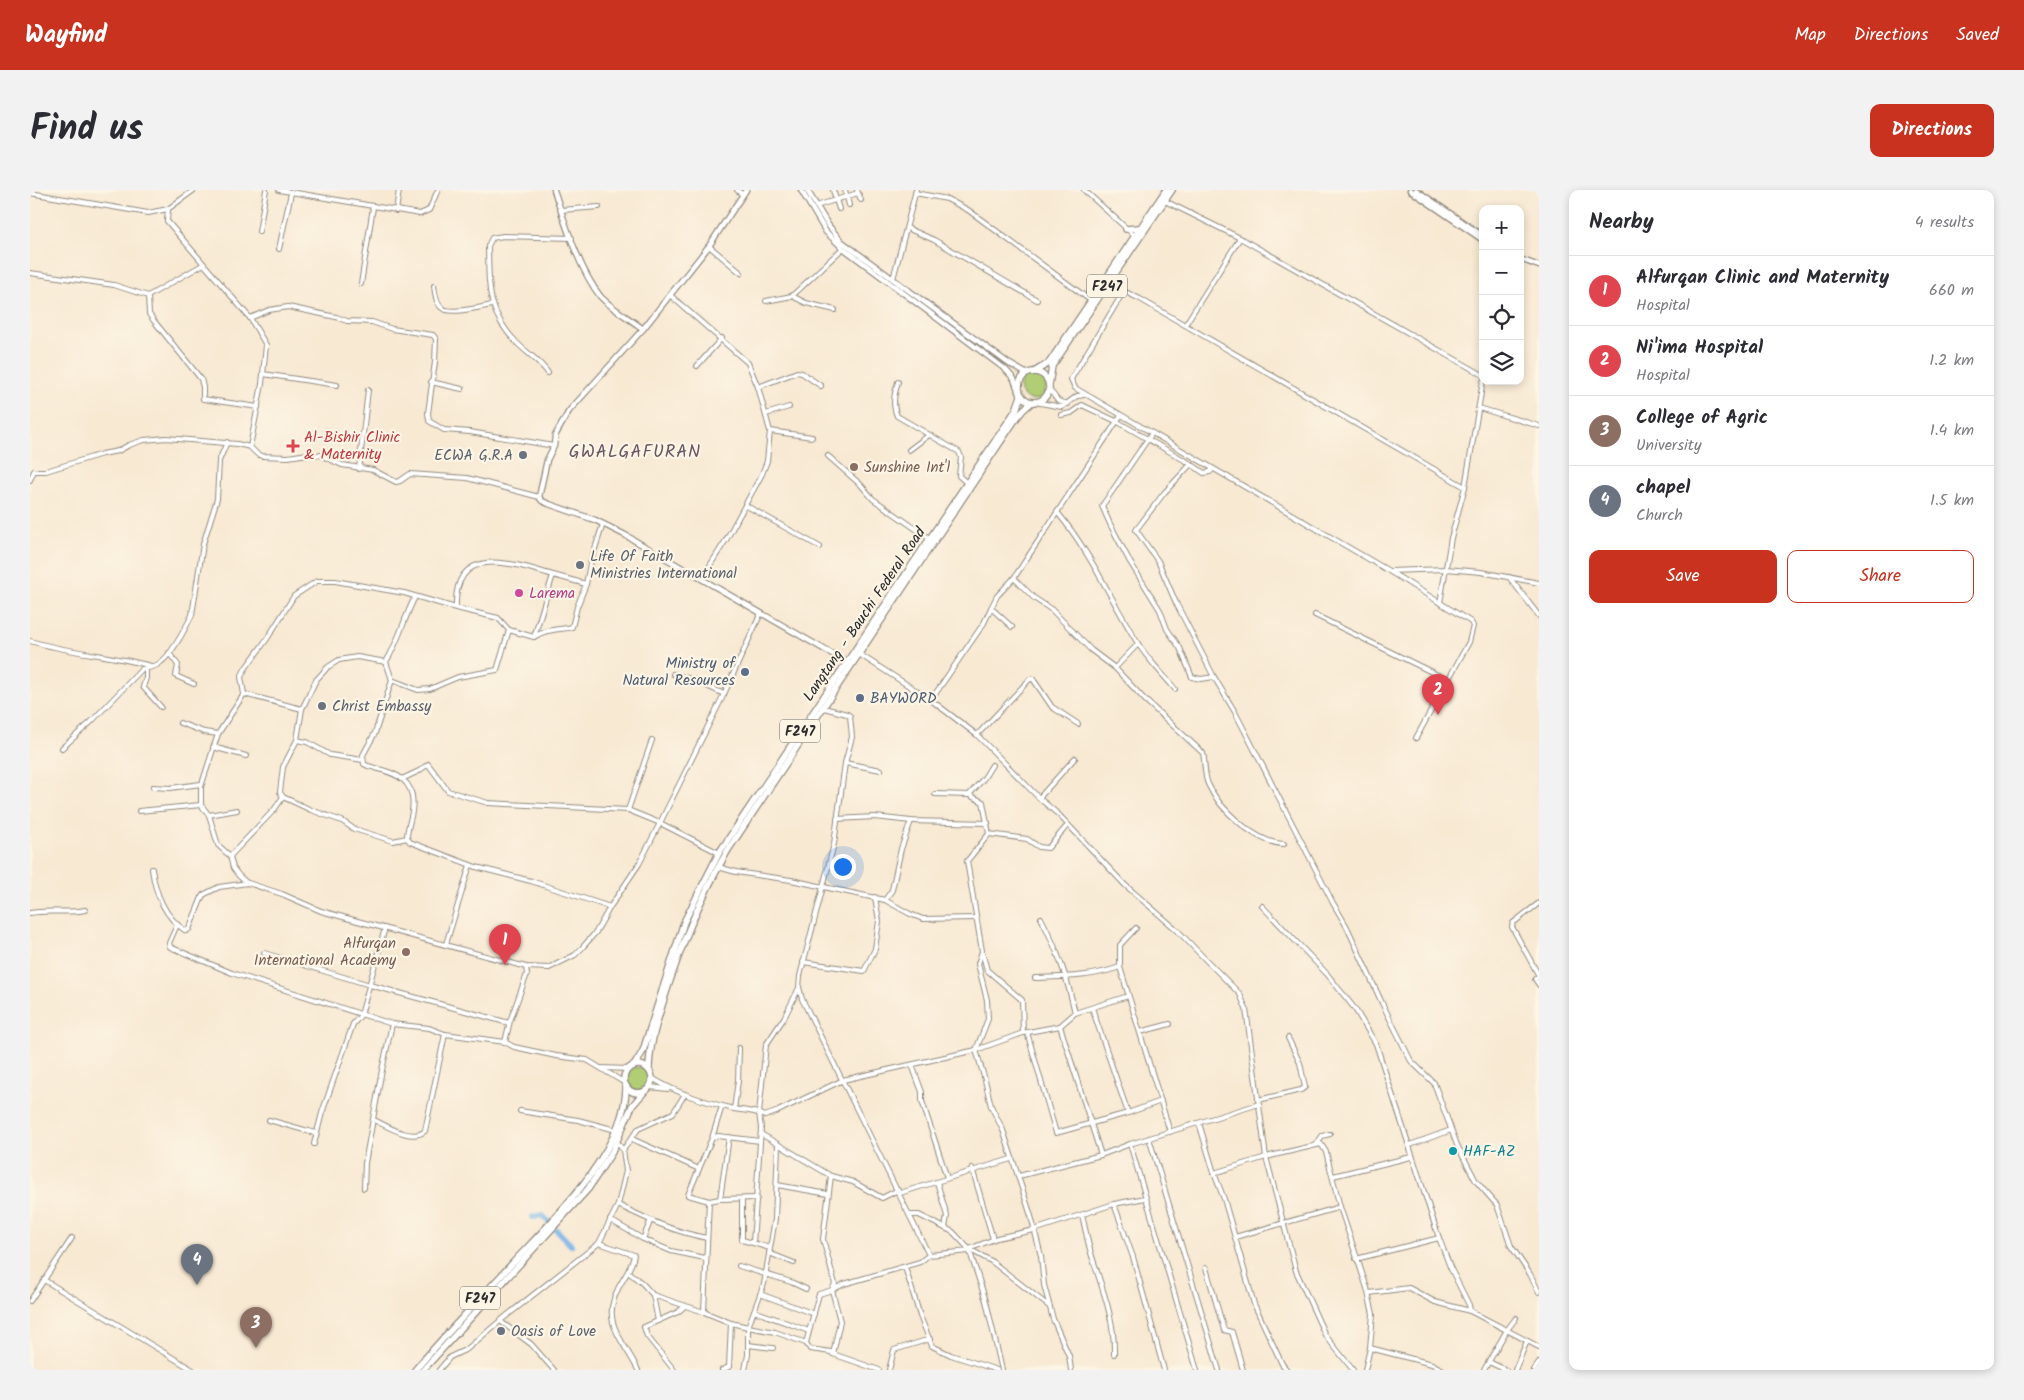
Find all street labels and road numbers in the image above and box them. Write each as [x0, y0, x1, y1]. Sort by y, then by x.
road number: F247 [1087, 274, 1127, 298]
street label: Langtang - Bauchi Federal Road [797, 522, 933, 707]
road number: F247 [780, 720, 820, 742]
road number: F247 [460, 1286, 500, 1310]

